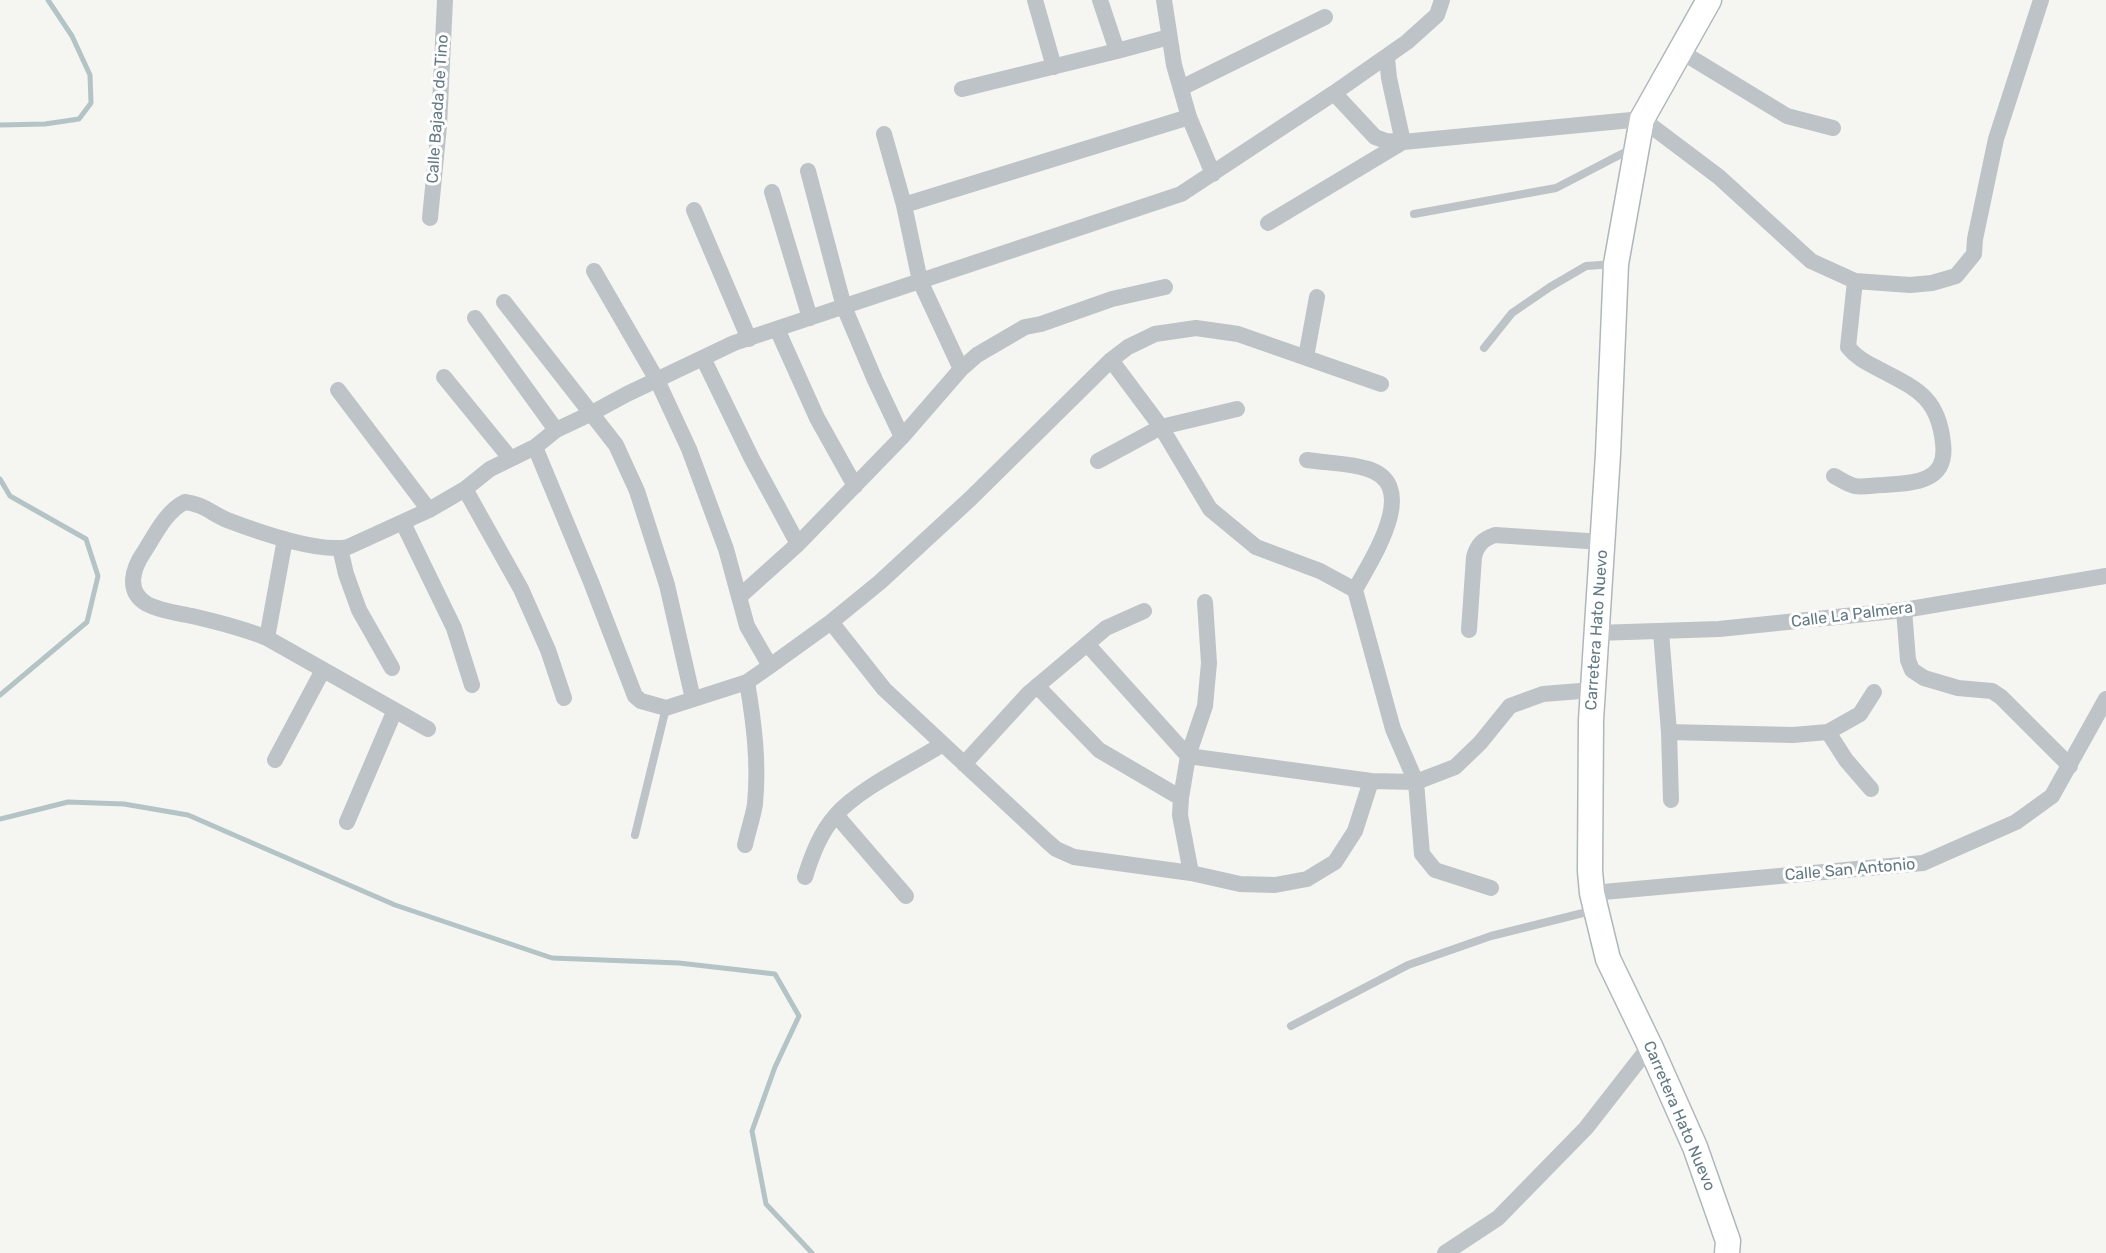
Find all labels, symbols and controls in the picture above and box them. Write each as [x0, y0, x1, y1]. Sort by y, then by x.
street label: Calle Bajada de Tino [423, 34, 453, 184]
street label: Carretera Hato Nuevo [1582, 549, 1612, 711]
street label: Calle La Palmera [1790, 598, 1914, 632]
street label: Calle San Antonio [1784, 855, 1916, 885]
street label: Carretera Hato Nuevo [1639, 1038, 1719, 1194]

